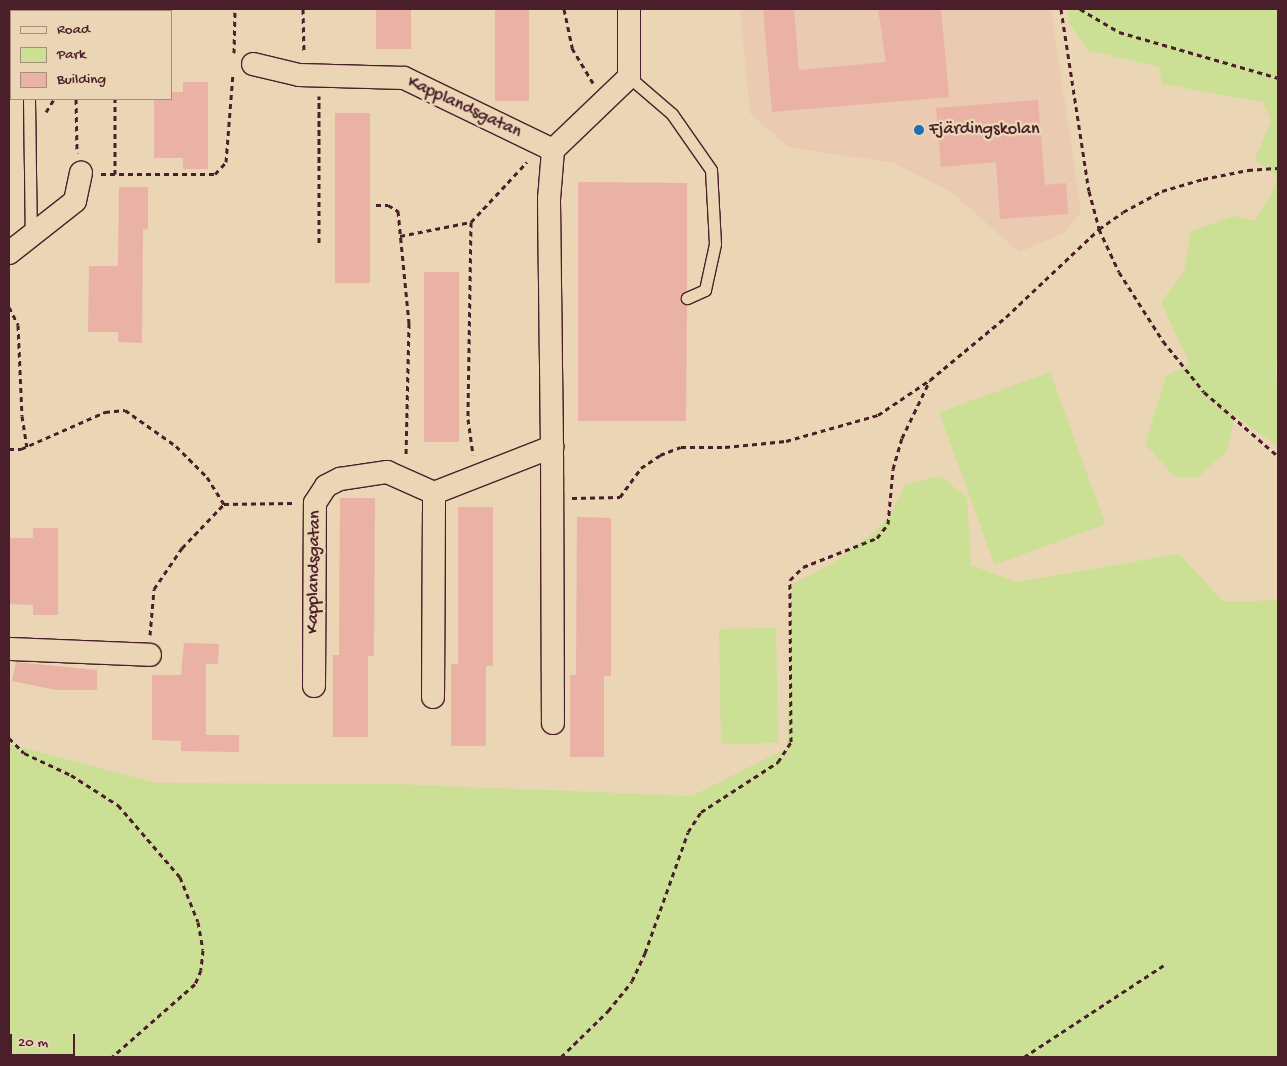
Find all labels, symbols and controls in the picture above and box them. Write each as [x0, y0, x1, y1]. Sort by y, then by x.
legend [10, 10, 172, 100]
text: Road [57, 21, 90, 39]
text: Park [57, 46, 86, 64]
text: Building [57, 71, 106, 89]
street label: Kapplandsgatan [404, 72, 524, 144]
place label: Fjärdingskolan [929, 119, 1040, 141]
marker: Fjärdingskolan [913, 124, 925, 136]
street label: Kapplandsgatan [303, 510, 327, 634]
scale bar [12, 1024, 78, 1056]
text: 20 m [18, 1034, 48, 1052]

